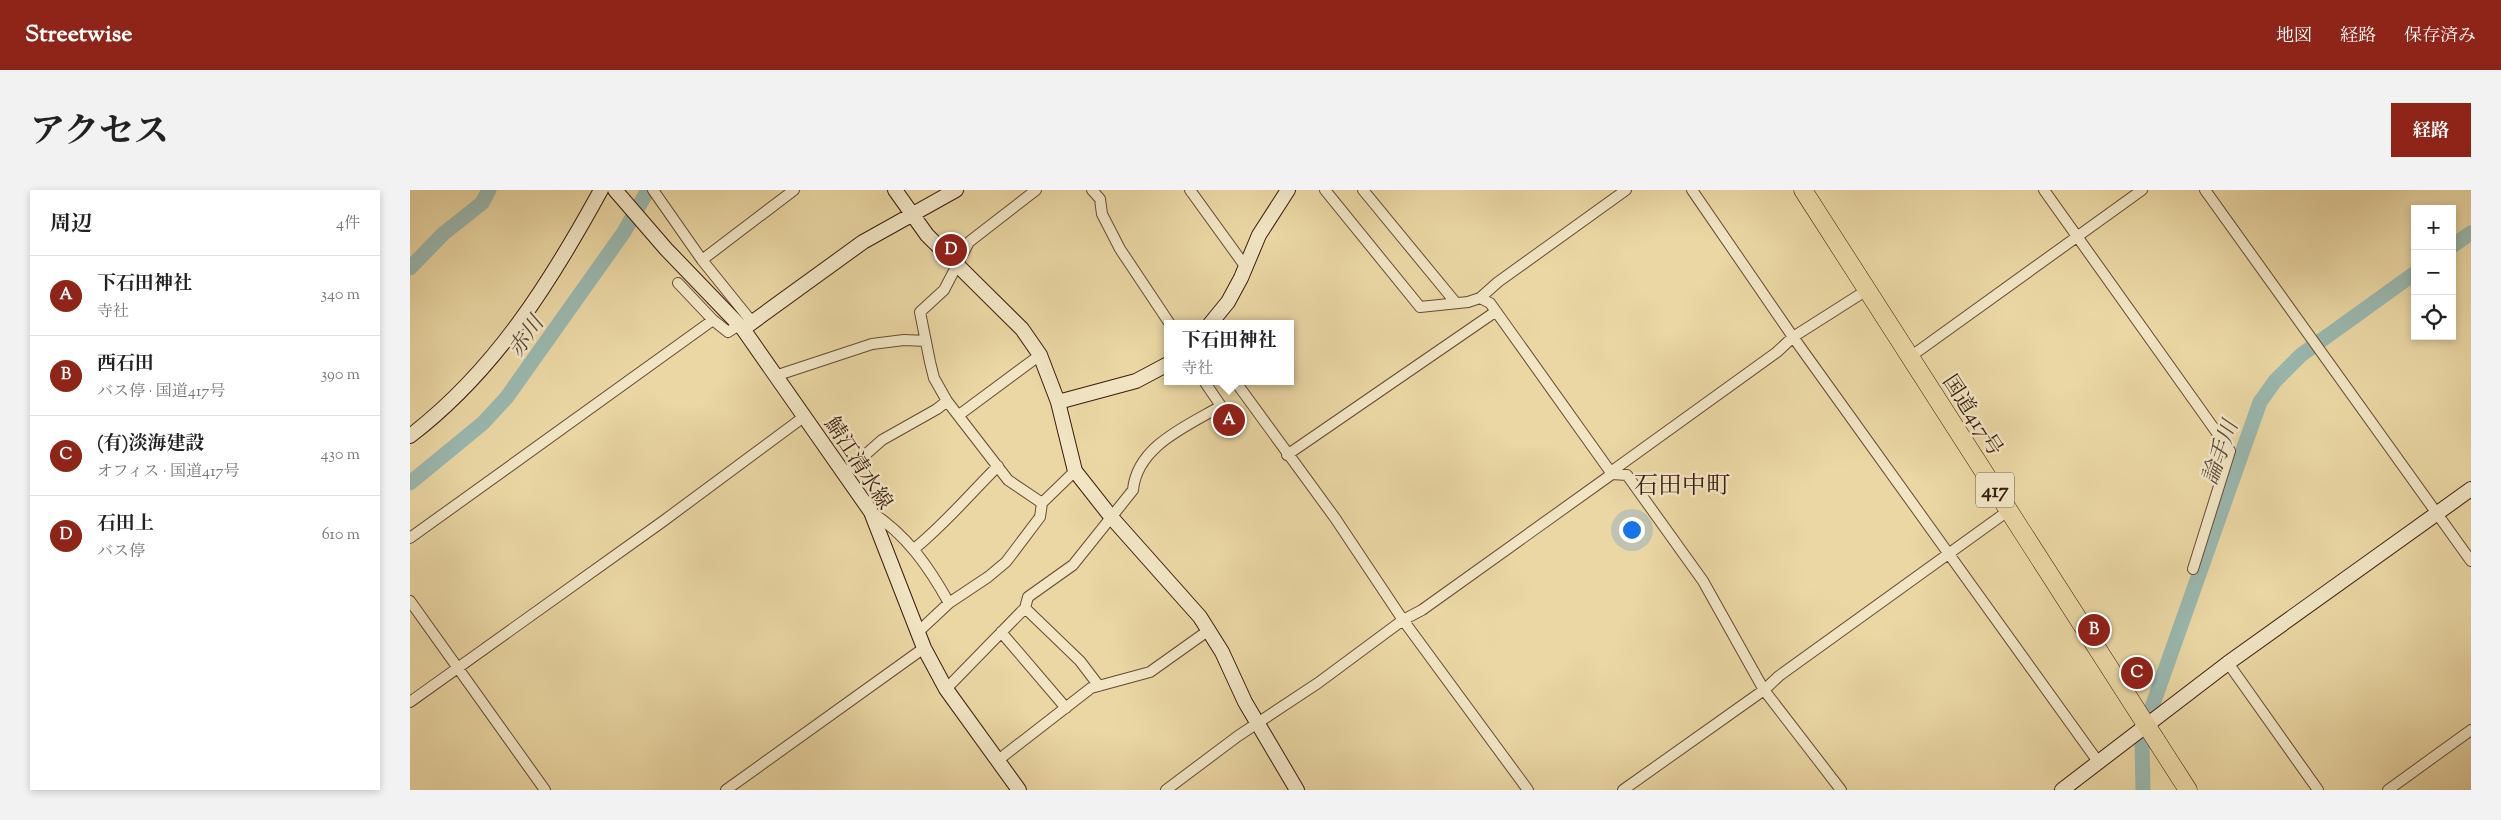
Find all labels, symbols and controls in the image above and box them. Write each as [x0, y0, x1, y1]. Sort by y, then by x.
text: Streetwise [25, 18, 132, 52]
text: 地図 [2276, 24, 2312, 50]
text: 経路 [2340, 24, 2376, 50]
text: 保存済み [2404, 24, 2476, 50]
button: 経路 [2391, 103, 2471, 157]
text: アクセス [30, 108, 169, 159]
map controls [2411, 205, 2456, 340]
button: + [2411, 205, 2456, 250]
text: 周辺 [50, 210, 92, 240]
text: 4件 [336, 213, 360, 236]
pin: D [935, 231, 967, 269]
button: − [2411, 250, 2456, 295]
text: 下石田神社 [97, 271, 192, 298]
text: A [60, 284, 73, 307]
text: 340 m [321, 284, 360, 307]
button: locate [2411, 295, 2456, 340]
text: 寺社 [97, 301, 129, 324]
water label: 赤川 [502, 309, 554, 365]
popup [1164, 320, 1294, 385]
text: 下石田神社 [1181, 328, 1277, 355]
text: 西石田 [97, 351, 154, 378]
text: 寺社 [1181, 358, 1214, 381]
text: B [61, 364, 71, 387]
text: 390 m [321, 364, 360, 387]
street label: 国道417号 [1934, 370, 2009, 463]
text: バス停 · 国道417号 [97, 381, 225, 404]
pin: A [1213, 401, 1245, 439]
street label: 鯖江清水線 [816, 412, 898, 516]
water label: 論手川 [2195, 415, 2249, 490]
text: (有)淡海建設 [97, 431, 204, 458]
text: C [60, 444, 72, 467]
text: 430 m [321, 444, 360, 467]
text: オフィス · 国道417号 [97, 461, 240, 484]
district label: 石田中町 [1634, 470, 1730, 504]
road number: 417 [1976, 472, 2014, 508]
text: 石田上 [97, 511, 154, 538]
your location [1619, 517, 1645, 543]
text: D [60, 524, 72, 547]
text: 610 m [322, 524, 360, 547]
text: バス停 [97, 541, 145, 564]
pin: B [2078, 611, 2110, 649]
pin: C [2121, 654, 2153, 692]

